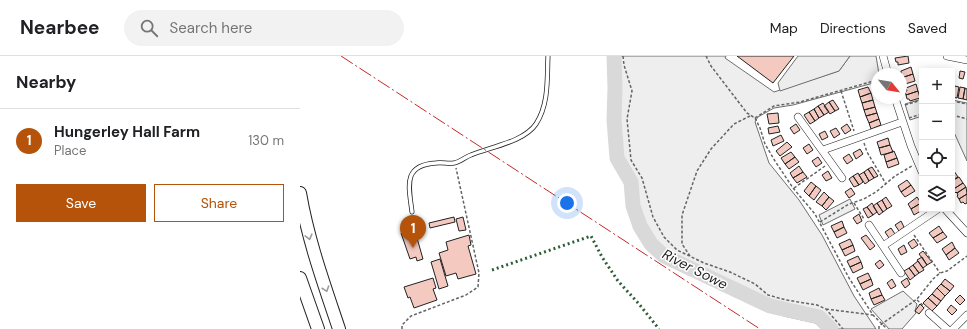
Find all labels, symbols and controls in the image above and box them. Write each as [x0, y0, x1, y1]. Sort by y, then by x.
search box [124, 10, 404, 46]
text: Nearbee [20, 15, 100, 40]
icon: search [138, 17, 160, 39]
text: Search here [170, 18, 252, 38]
text: Map [770, 19, 798, 37]
text: Directions [820, 19, 886, 37]
text: Saved [908, 19, 947, 37]
north arrow [871, 68, 907, 104]
map controls [919, 68, 955, 212]
button: + [919, 68, 955, 104]
text: Nearby [16, 71, 76, 93]
button: − [919, 104, 955, 140]
text: Hungerley Hall Farm [54, 122, 200, 142]
text: 1 [27, 132, 31, 149]
text: 130 m [248, 132, 284, 149]
button: locate [919, 140, 955, 176]
text: Place [54, 142, 86, 159]
button: layers [919, 176, 955, 212]
button: Save [16, 184, 146, 222]
button: Share [154, 184, 284, 222]
your location [557, 193, 577, 213]
pin: 1 [400, 215, 426, 248]
one-way arrow [304, 233, 313, 240]
water label: River Sowe [659, 245, 731, 293]
one-way arrow [321, 286, 330, 293]

